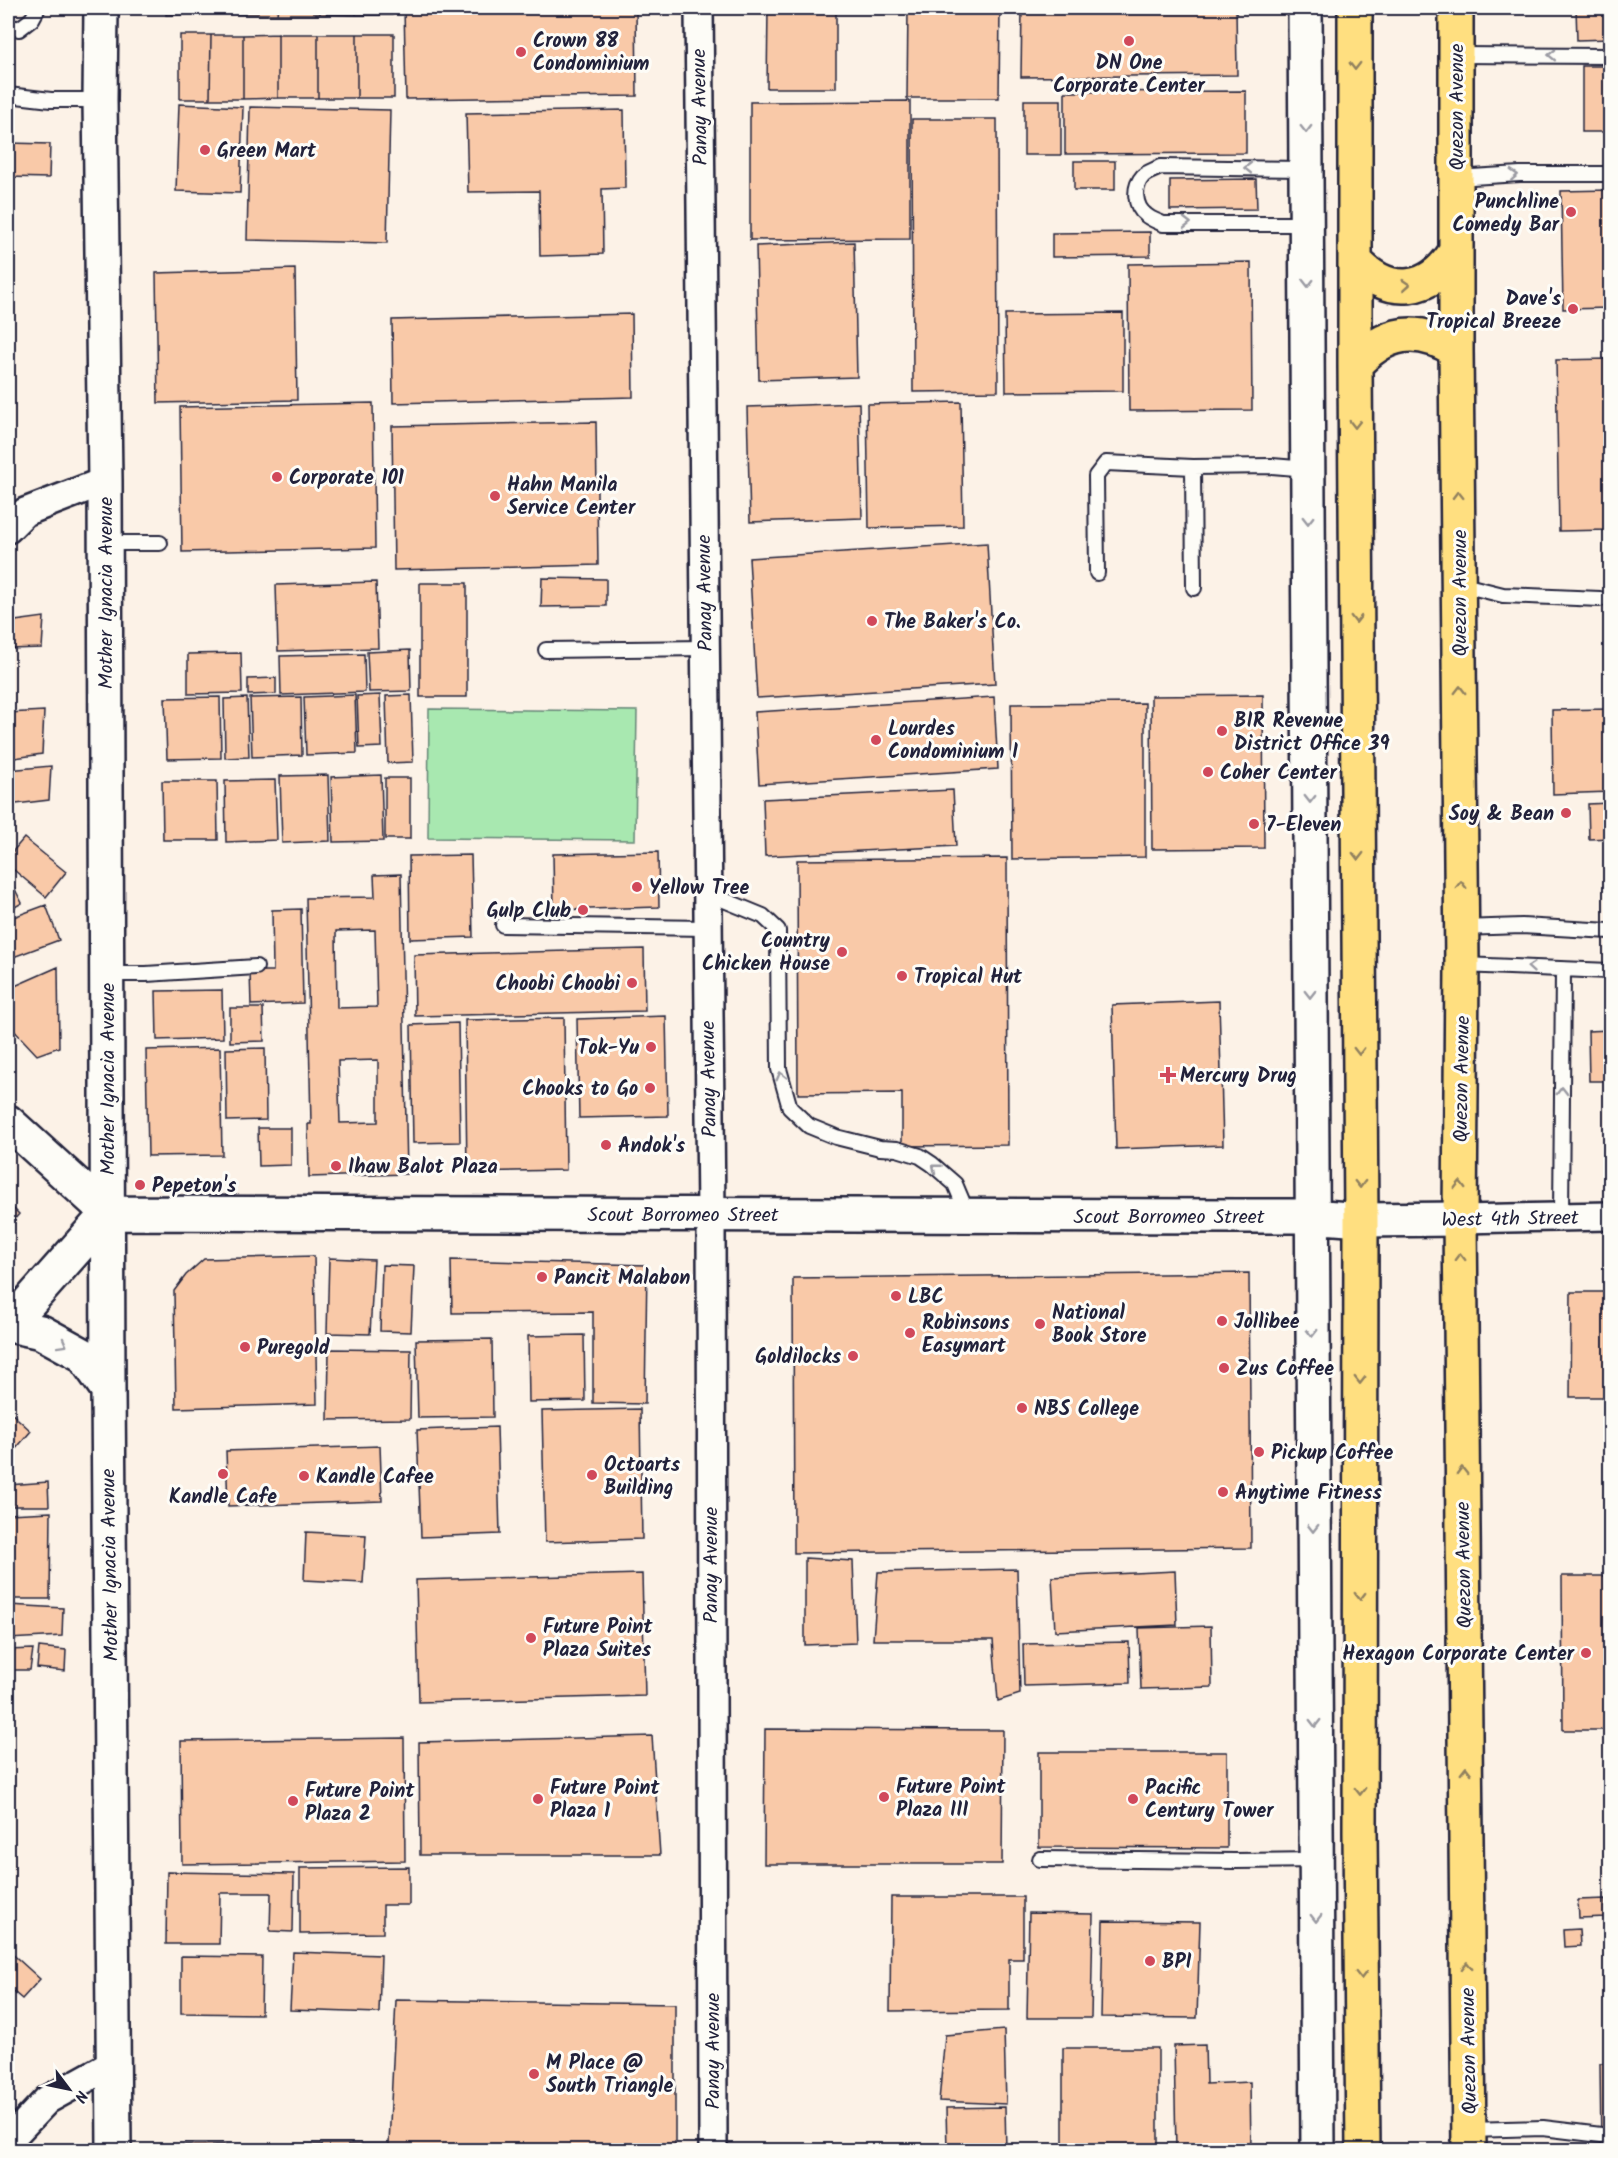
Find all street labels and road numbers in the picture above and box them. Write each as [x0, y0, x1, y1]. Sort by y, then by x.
street label: Quezon Avenue [1442, 44, 1474, 170]
street label: Panay Avenue [684, 48, 718, 166]
street label: Mother Ignacia Avenue [91, 497, 123, 689]
street label: Quezon Avenue [1445, 530, 1477, 656]
street label: Panay Avenue [689, 534, 723, 652]
street label: Mother Ignacia Avenue [93, 983, 125, 1175]
street label: Quezon Avenue [1446, 1015, 1480, 1143]
street label: Panay Avenue [693, 1020, 727, 1138]
street label: Scout Borromeo Street [588, 1200, 779, 1232]
street label: Scout Borromeo Street [1074, 1202, 1265, 1234]
street label: West 4th Street [1441, 1203, 1579, 1237]
street label: Mother Ignacia Avenue [93, 1468, 129, 1662]
street label: Quezon Avenue [1448, 1501, 1482, 1629]
street label: Panay Avenue [696, 1507, 728, 1623]
street label: Quezon Avenue [1453, 1987, 1487, 2115]
street label: Panay Avenue [698, 1993, 730, 2109]

